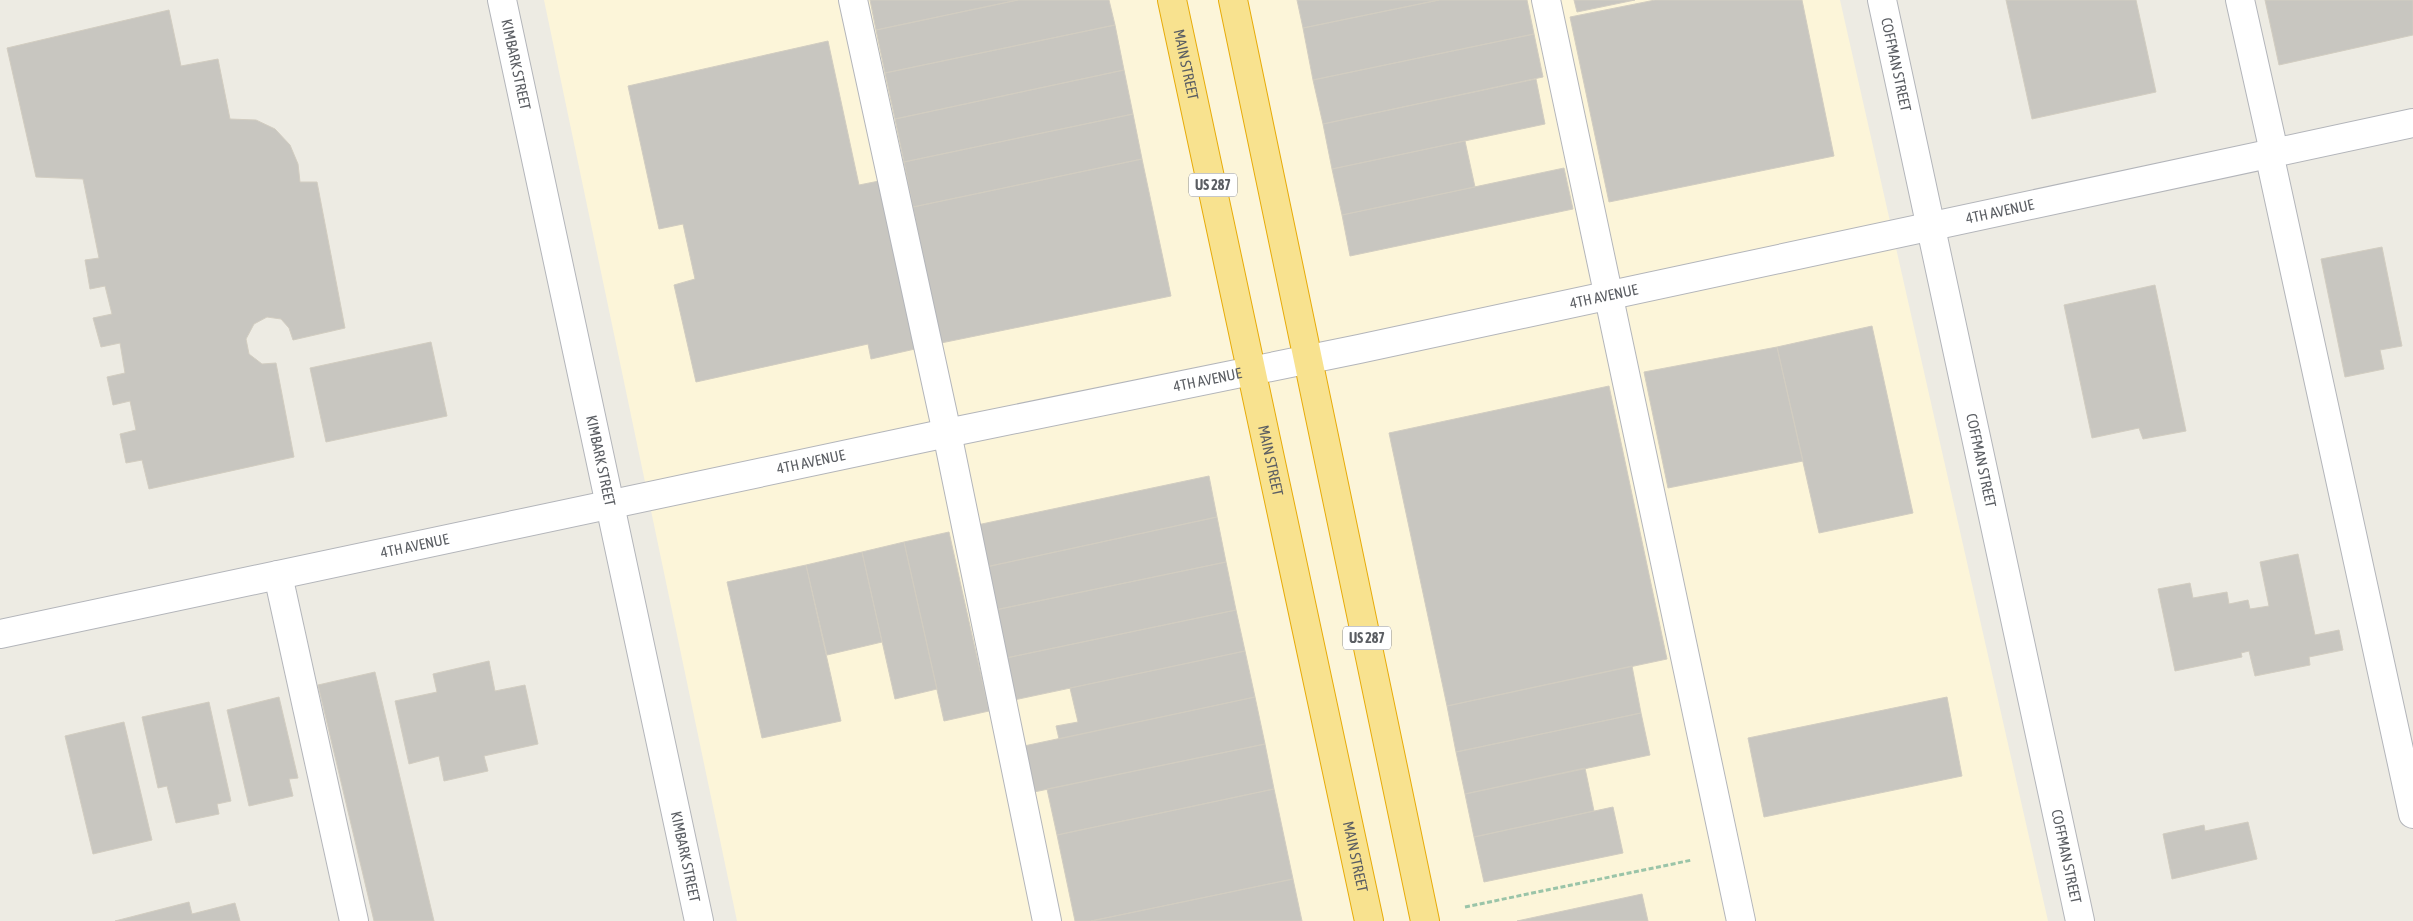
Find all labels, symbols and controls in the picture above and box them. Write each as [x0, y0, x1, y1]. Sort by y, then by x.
street label: COFFMAN STREET [1878, 16, 1915, 113]
street label: KIMBARK STREET [498, 17, 534, 112]
street label: MAIN STREET [1170, 27, 1202, 102]
road number: US 287 [1189, 174, 1237, 196]
street label: 4TH AVENUE [1964, 195, 2036, 227]
street label: 4TH AVENUE [1568, 280, 1640, 312]
street label: 4TH AVENUE [1172, 364, 1244, 395]
street label: COFFMAN STREET [1963, 412, 2000, 509]
street label: KIMBARK STREET [583, 413, 619, 508]
street label: MAIN STREET [1255, 424, 1287, 498]
street label: 4TH AVENUE [775, 446, 847, 477]
street label: 4TH AVENUE [379, 530, 451, 561]
road number: US 287 [1343, 626, 1391, 650]
street label: COFFMAN STREET [2048, 808, 2085, 905]
street label: KIMBARK STREET [668, 810, 704, 904]
street label: MAIN STREET [1340, 820, 1372, 894]

